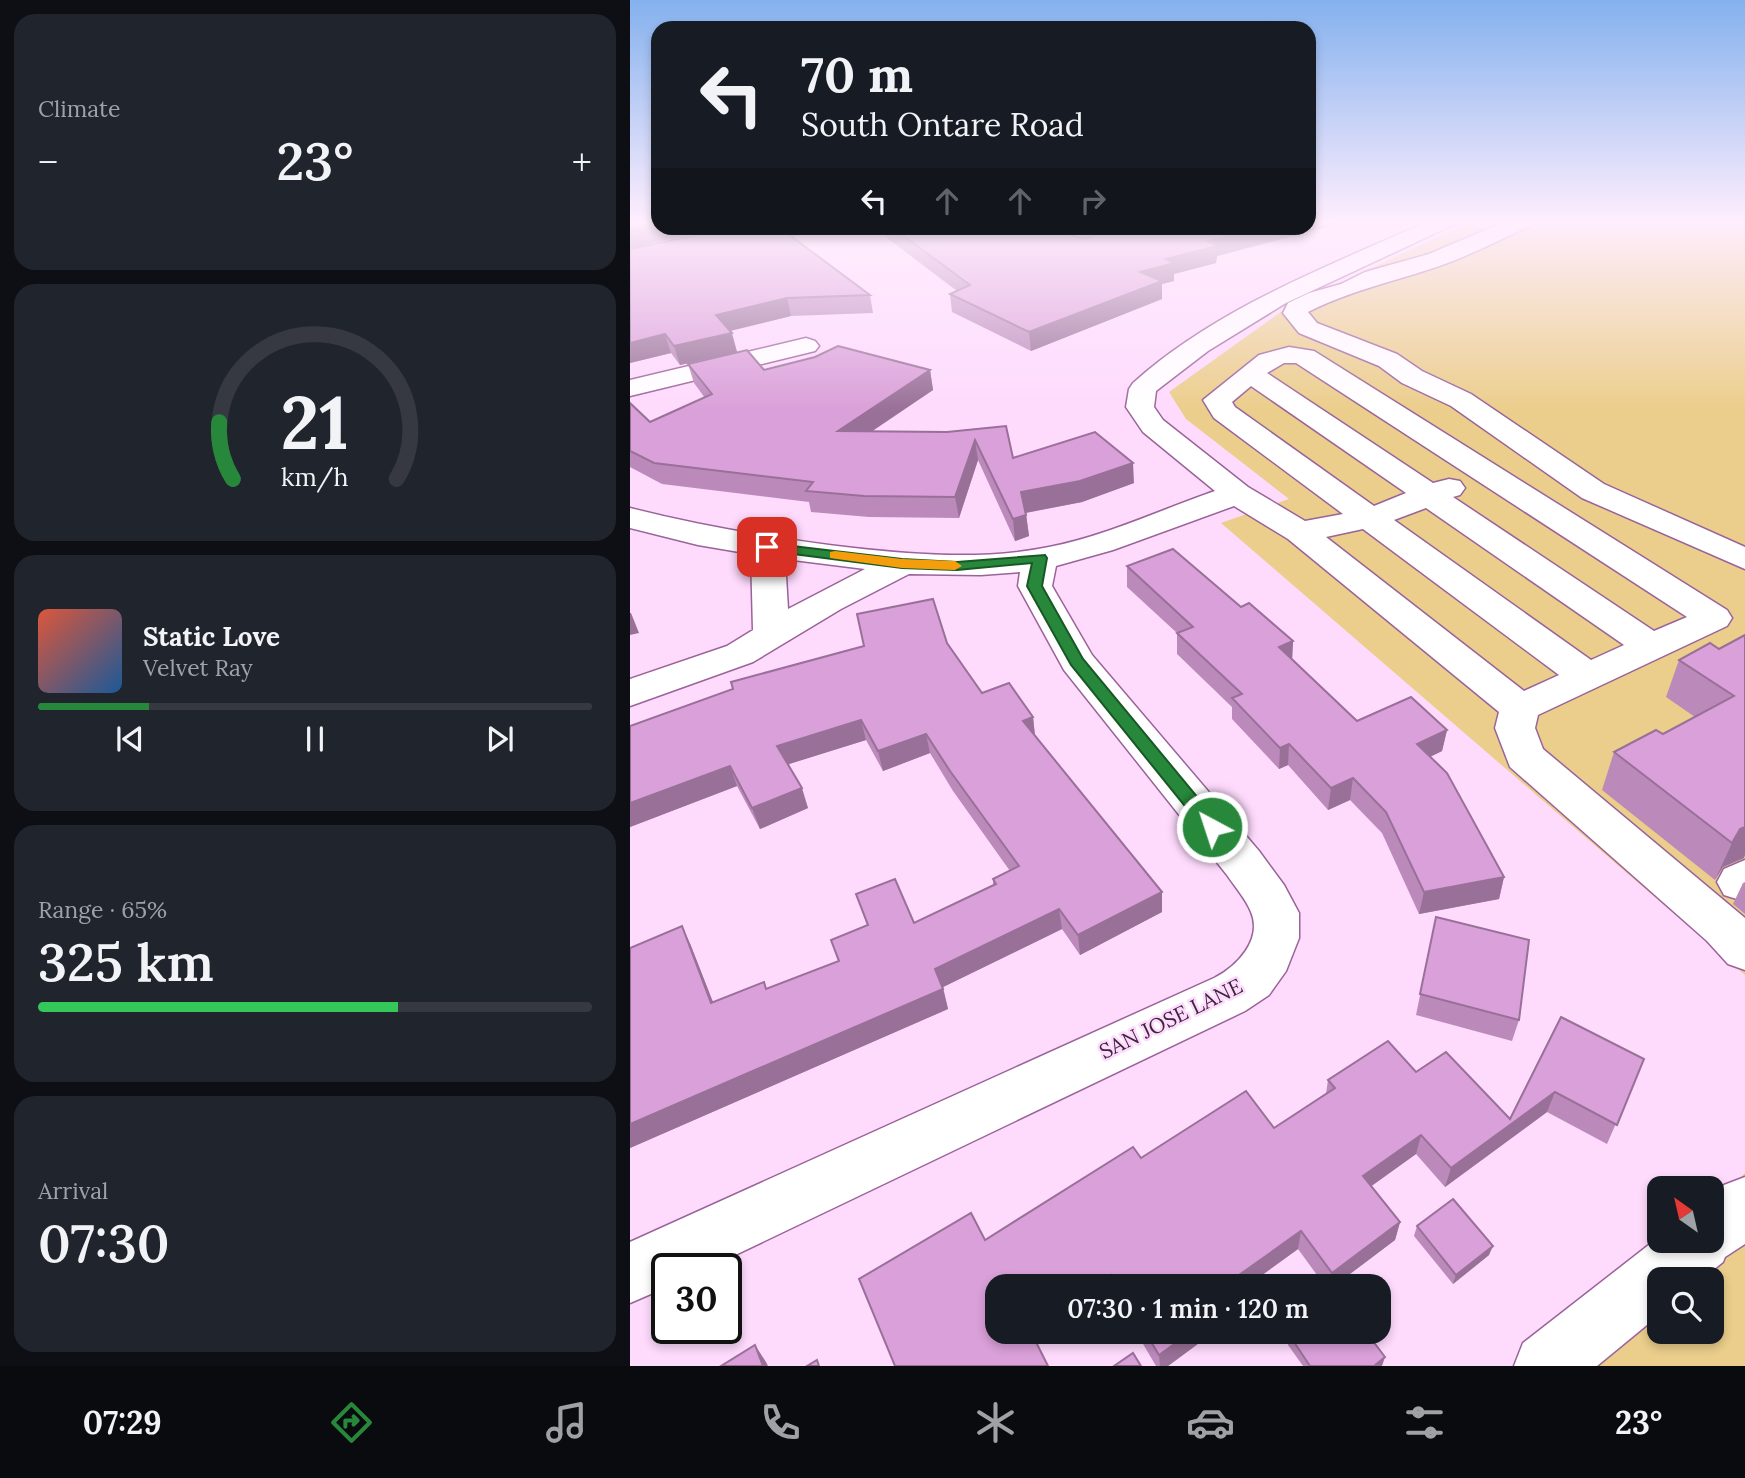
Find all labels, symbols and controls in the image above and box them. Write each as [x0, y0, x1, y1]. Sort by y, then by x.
text: 70 m [801, 43, 913, 105]
icon: left [686, 49, 777, 140]
text: Climate [38, 94, 120, 123]
text: South Ontare Road [801, 104, 1084, 145]
text: 23° [277, 128, 353, 194]
text: − [38, 138, 58, 186]
text: + [572, 138, 592, 186]
icon: left [855, 182, 893, 220]
icon: ahead [928, 182, 966, 220]
icon: ahead [1001, 182, 1039, 220]
icon: right [1074, 182, 1112, 220]
text: 21 [281, 376, 349, 469]
text: km/h [281, 460, 349, 492]
pin [737, 517, 797, 577]
icon: arrive [748, 528, 786, 566]
text: Static Love [143, 620, 280, 653]
text: Velvet Ray [143, 653, 253, 682]
icon: previous [111, 720, 149, 758]
icon: pause [296, 720, 334, 758]
icon: next [481, 720, 519, 758]
position arrow [1175, 790, 1249, 864]
text: Range · 65% [38, 895, 167, 924]
text: 325 km [38, 929, 214, 995]
street label: SAN JOSE LANE [1095, 972, 1247, 1065]
text: Arrival [38, 1176, 108, 1205]
north arrow [1647, 1176, 1724, 1253]
map controls [1647, 1176, 1724, 1344]
text: 07:30 [38, 1210, 170, 1276]
speed limit sign: 30 [651, 1253, 742, 1344]
button: search [1647, 1267, 1724, 1344]
text: 07:30 · 1 min · 120 m [1067, 1292, 1309, 1325]
icon: directions [327, 1398, 376, 1447]
icon: music [542, 1398, 591, 1447]
icon: phone [756, 1398, 805, 1447]
icon: climate [971, 1398, 1020, 1447]
icon: car [1186, 1398, 1235, 1447]
icon: filters [1400, 1398, 1449, 1447]
text: 07:29 [83, 1402, 162, 1443]
text: 23° [1615, 1402, 1662, 1443]

